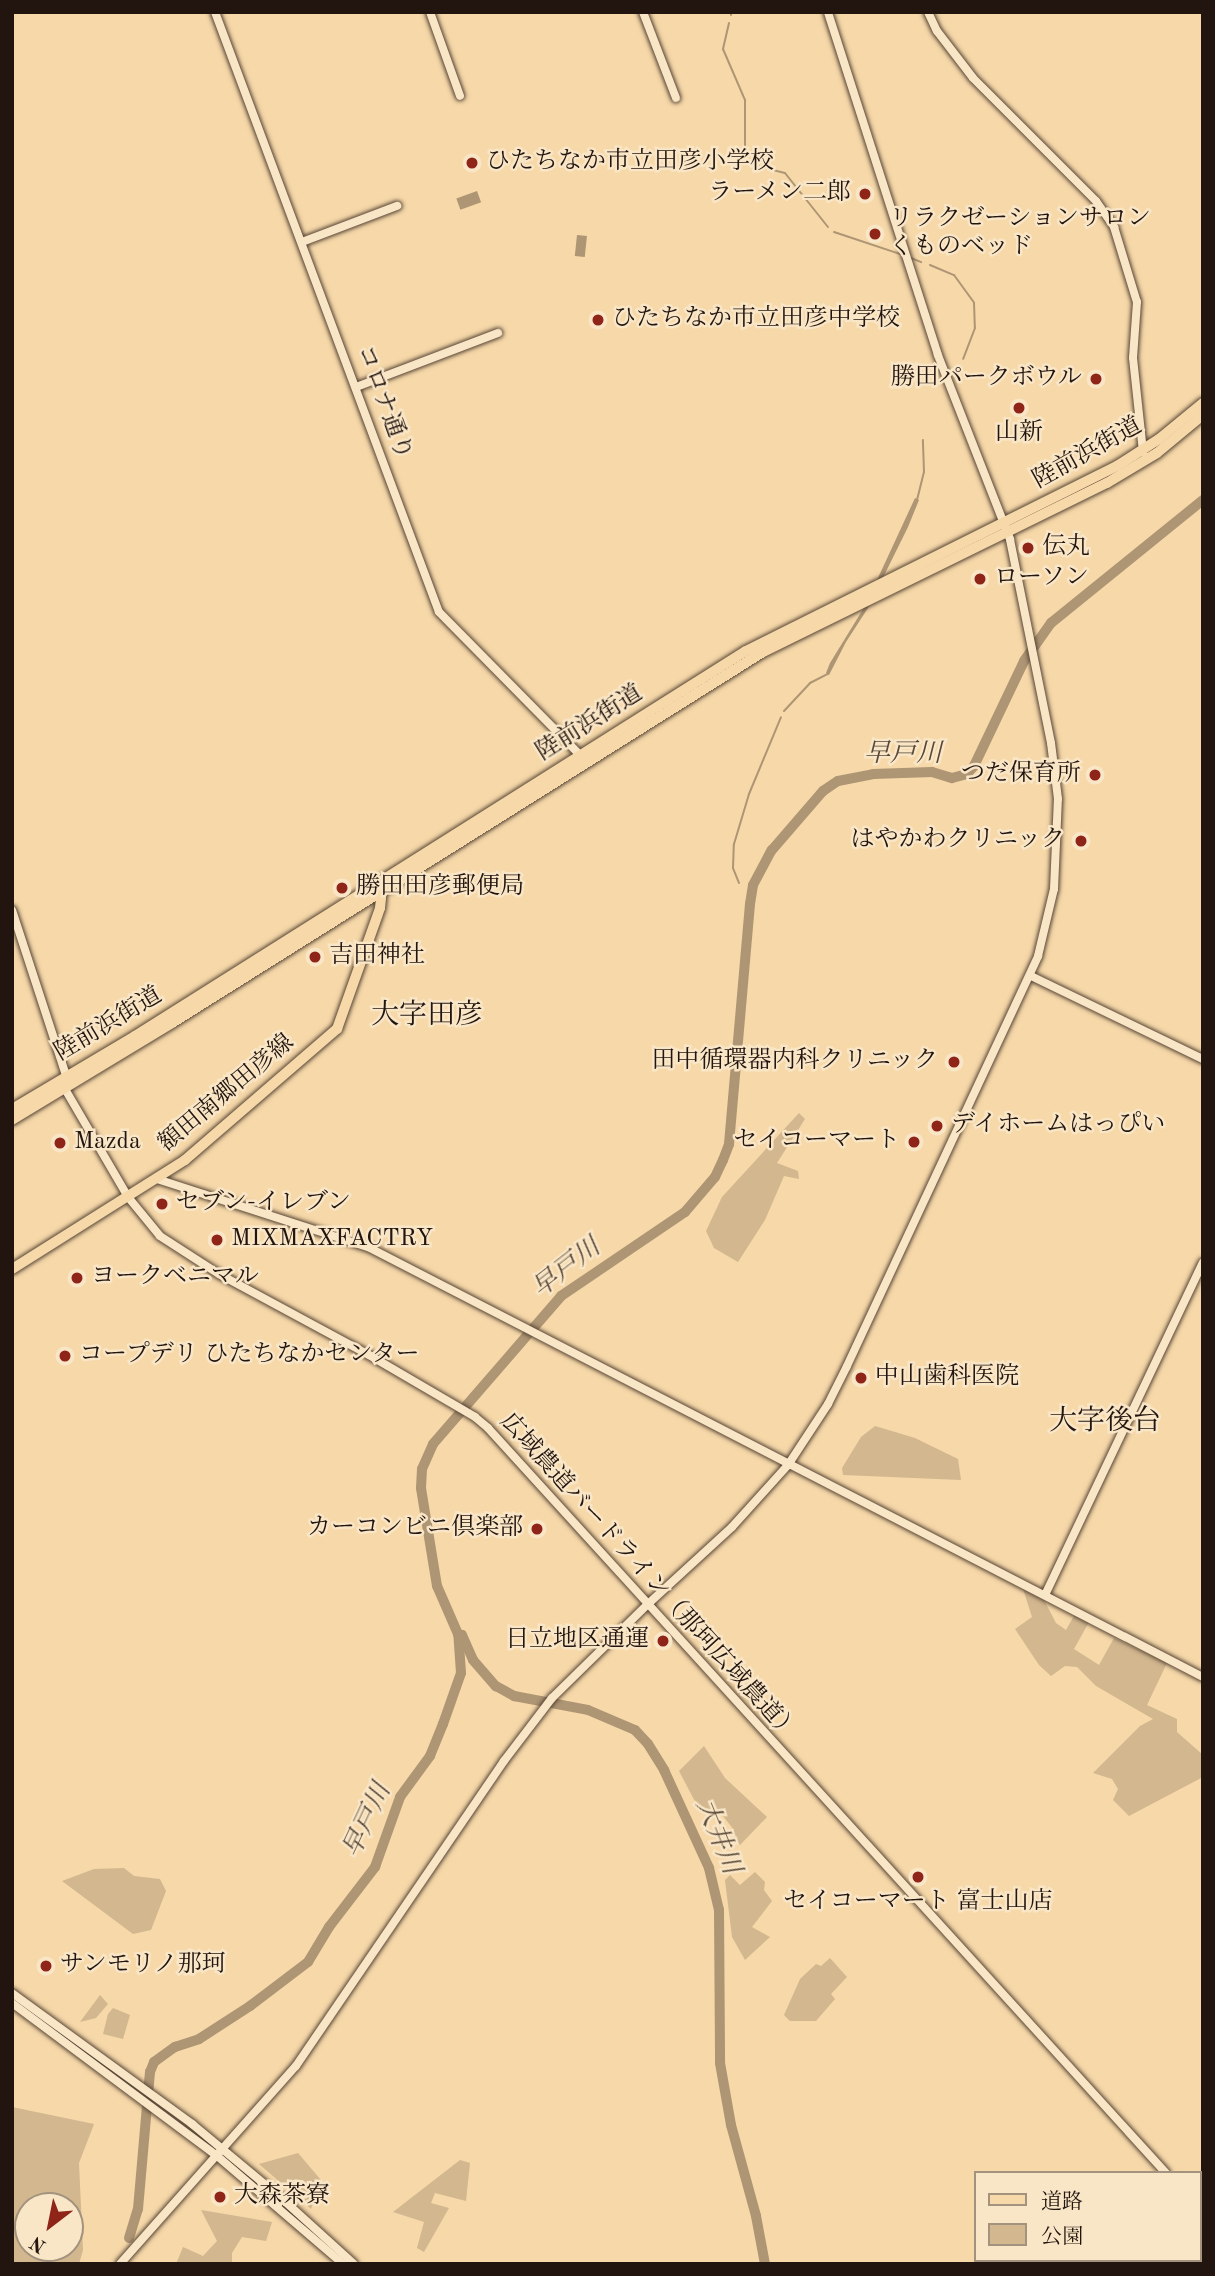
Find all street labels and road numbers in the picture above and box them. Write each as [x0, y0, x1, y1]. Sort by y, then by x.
street label: コロナ通り [349, 342, 417, 464]
street label: 陸前浜街道 [1029, 412, 1147, 496]
street label: 陸前浜街道 [531, 680, 649, 768]
street label: 陸前浜街道 [50, 982, 168, 1068]
street label: 額田南郷田彦線 [153, 1029, 301, 1159]
street label: 広域農道バードライン（那珂広域農道） [493, 1408, 803, 1748]

